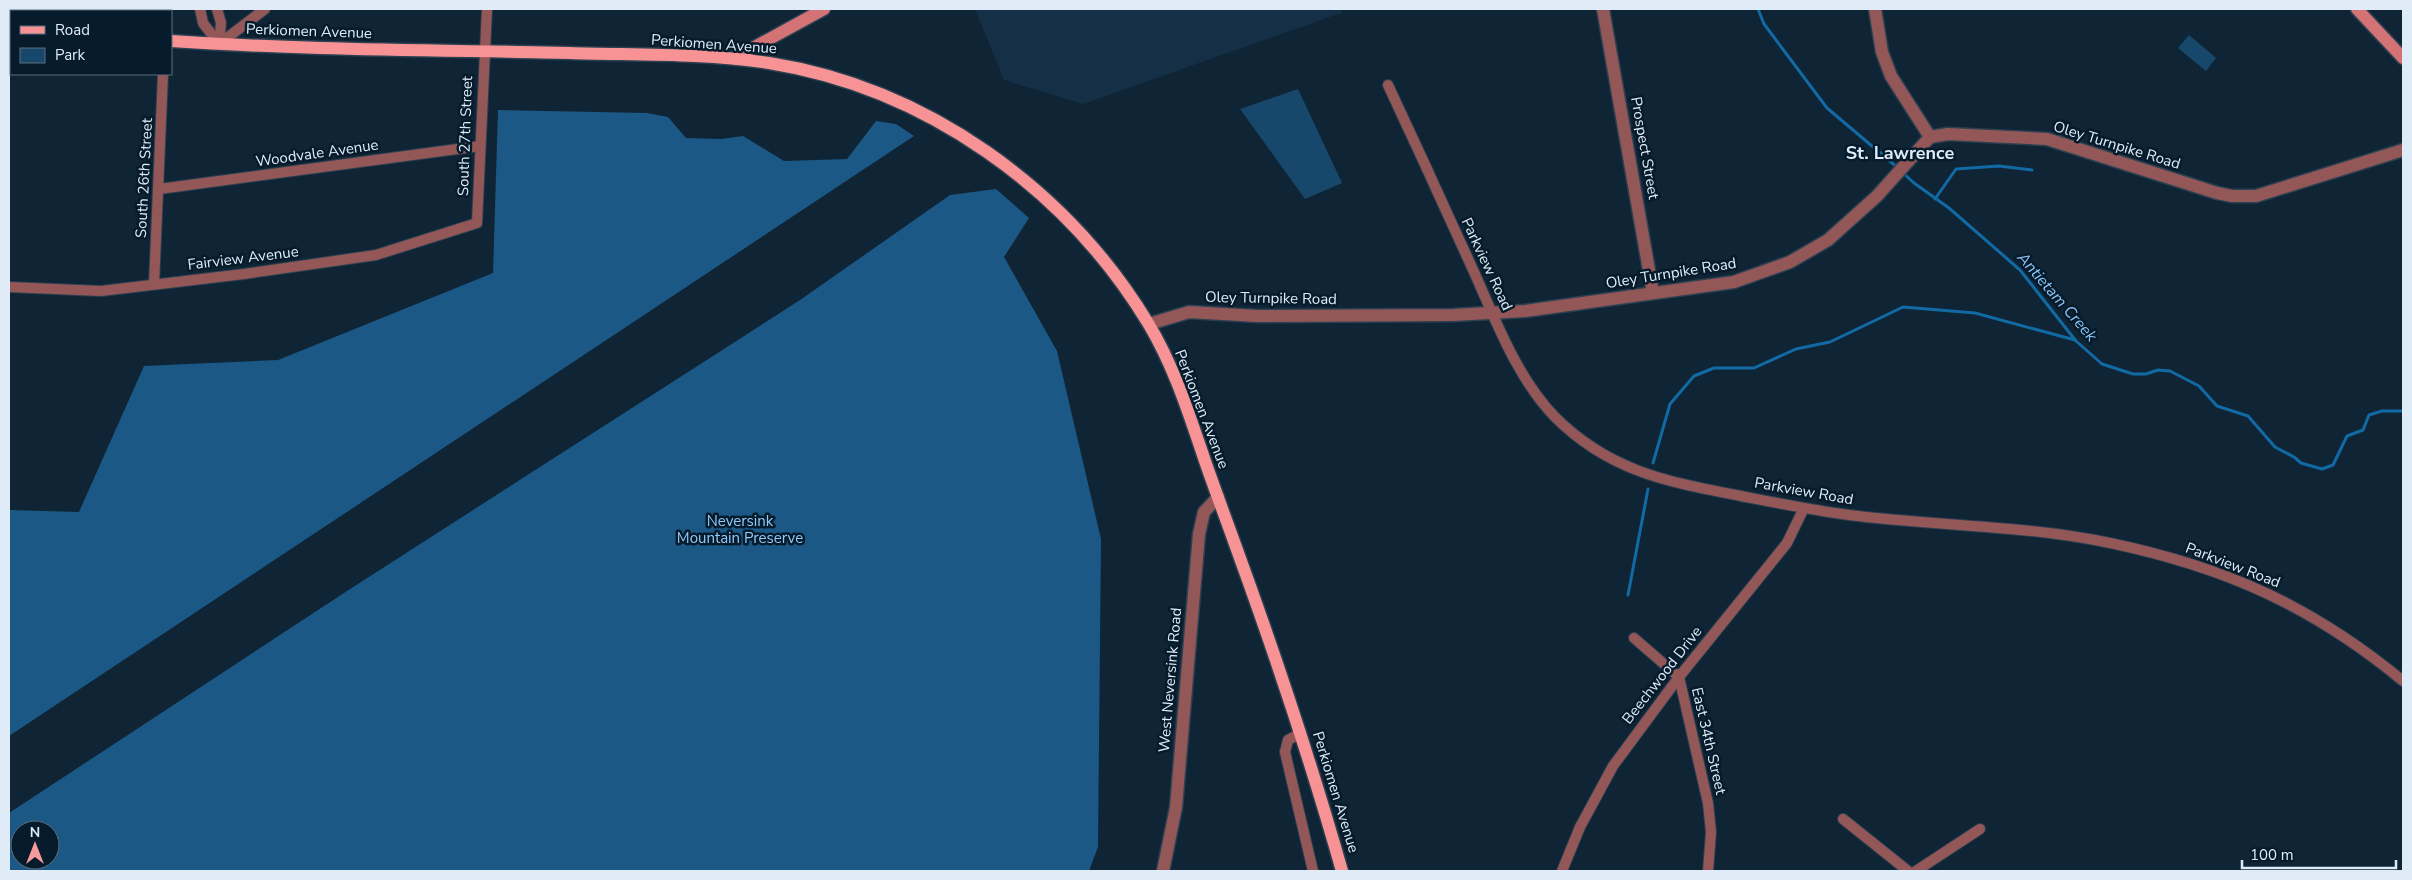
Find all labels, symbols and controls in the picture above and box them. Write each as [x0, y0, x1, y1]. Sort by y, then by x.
legend [10, 10, 172, 75]
street label: Perkiomen Avenue [246, 19, 372, 43]
text: Road [55, 20, 90, 40]
street label: Perkiomen Avenue [650, 30, 778, 58]
text: Park [55, 45, 85, 65]
street label: South 27th Street [453, 75, 477, 196]
street label: Prospect Street [1626, 95, 1664, 202]
street label: Oley Turnpike Road [2051, 116, 2183, 174]
street label: South 26th Street [131, 117, 157, 239]
street label: Woodvale Avenue [254, 134, 380, 172]
district label: St. Lawrence [1846, 141, 1954, 165]
street label: Parkview Road [1457, 214, 1517, 314]
street label: Fairview Avenue [186, 241, 300, 275]
water label: Antietam Creek [2011, 247, 2103, 347]
street label: Oley Turnpike Road [1604, 253, 1738, 293]
street label: Oley Turnpike Road [1205, 287, 1337, 309]
street label: Perkiomen Avenue [1170, 347, 1234, 471]
street label: Parkview Road [1753, 472, 1855, 510]
park label: Neversink Mountain Preserve [677, 511, 803, 548]
street label: Parkview Road [2183, 538, 2283, 592]
street label: West Neversink Road [1154, 607, 1186, 753]
street label: Beechwood Drive [1618, 622, 1706, 728]
street label: East 34th Street [1687, 685, 1731, 797]
street label: Perkiomen Avenue [1308, 729, 1364, 855]
north arrow [10, 820, 60, 870]
text: N [30, 823, 40, 842]
scale bar [2242, 838, 2396, 870]
text: 100 m [2250, 845, 2294, 865]

